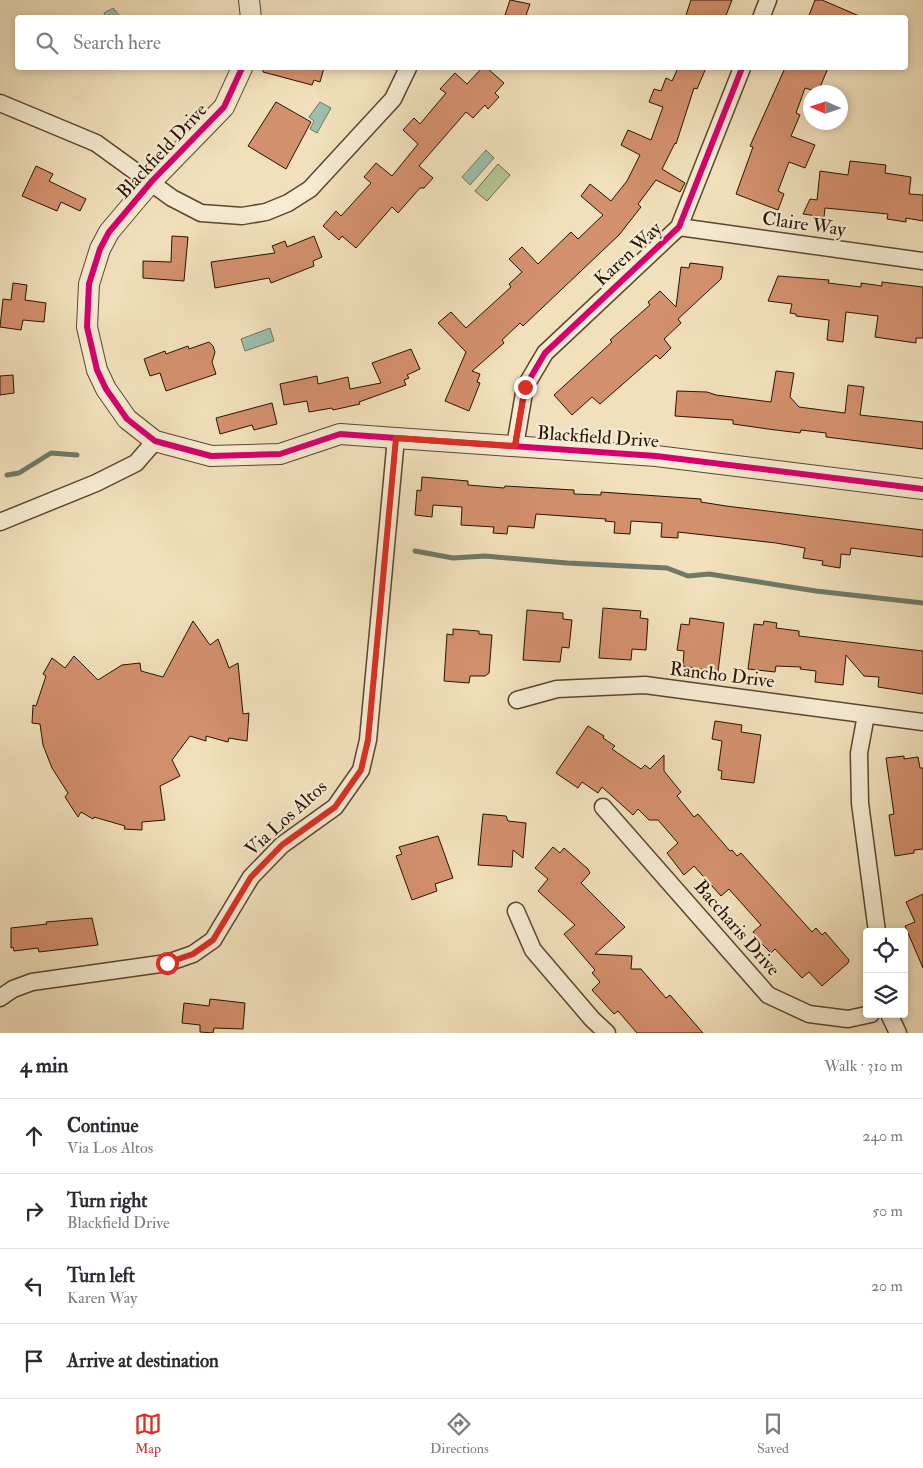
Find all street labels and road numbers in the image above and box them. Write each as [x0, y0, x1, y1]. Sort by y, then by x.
street label: Blackfield Drive [112, 98, 212, 204]
street label: Claire Way [761, 206, 848, 242]
street label: Karen Way [589, 216, 667, 291]
street label: Blackfield Drive [536, 421, 660, 453]
street label: Rancho Drive [668, 657, 776, 693]
street label: Via Los Altos [240, 775, 332, 861]
street label: Baccharis Drive [689, 875, 785, 981]

